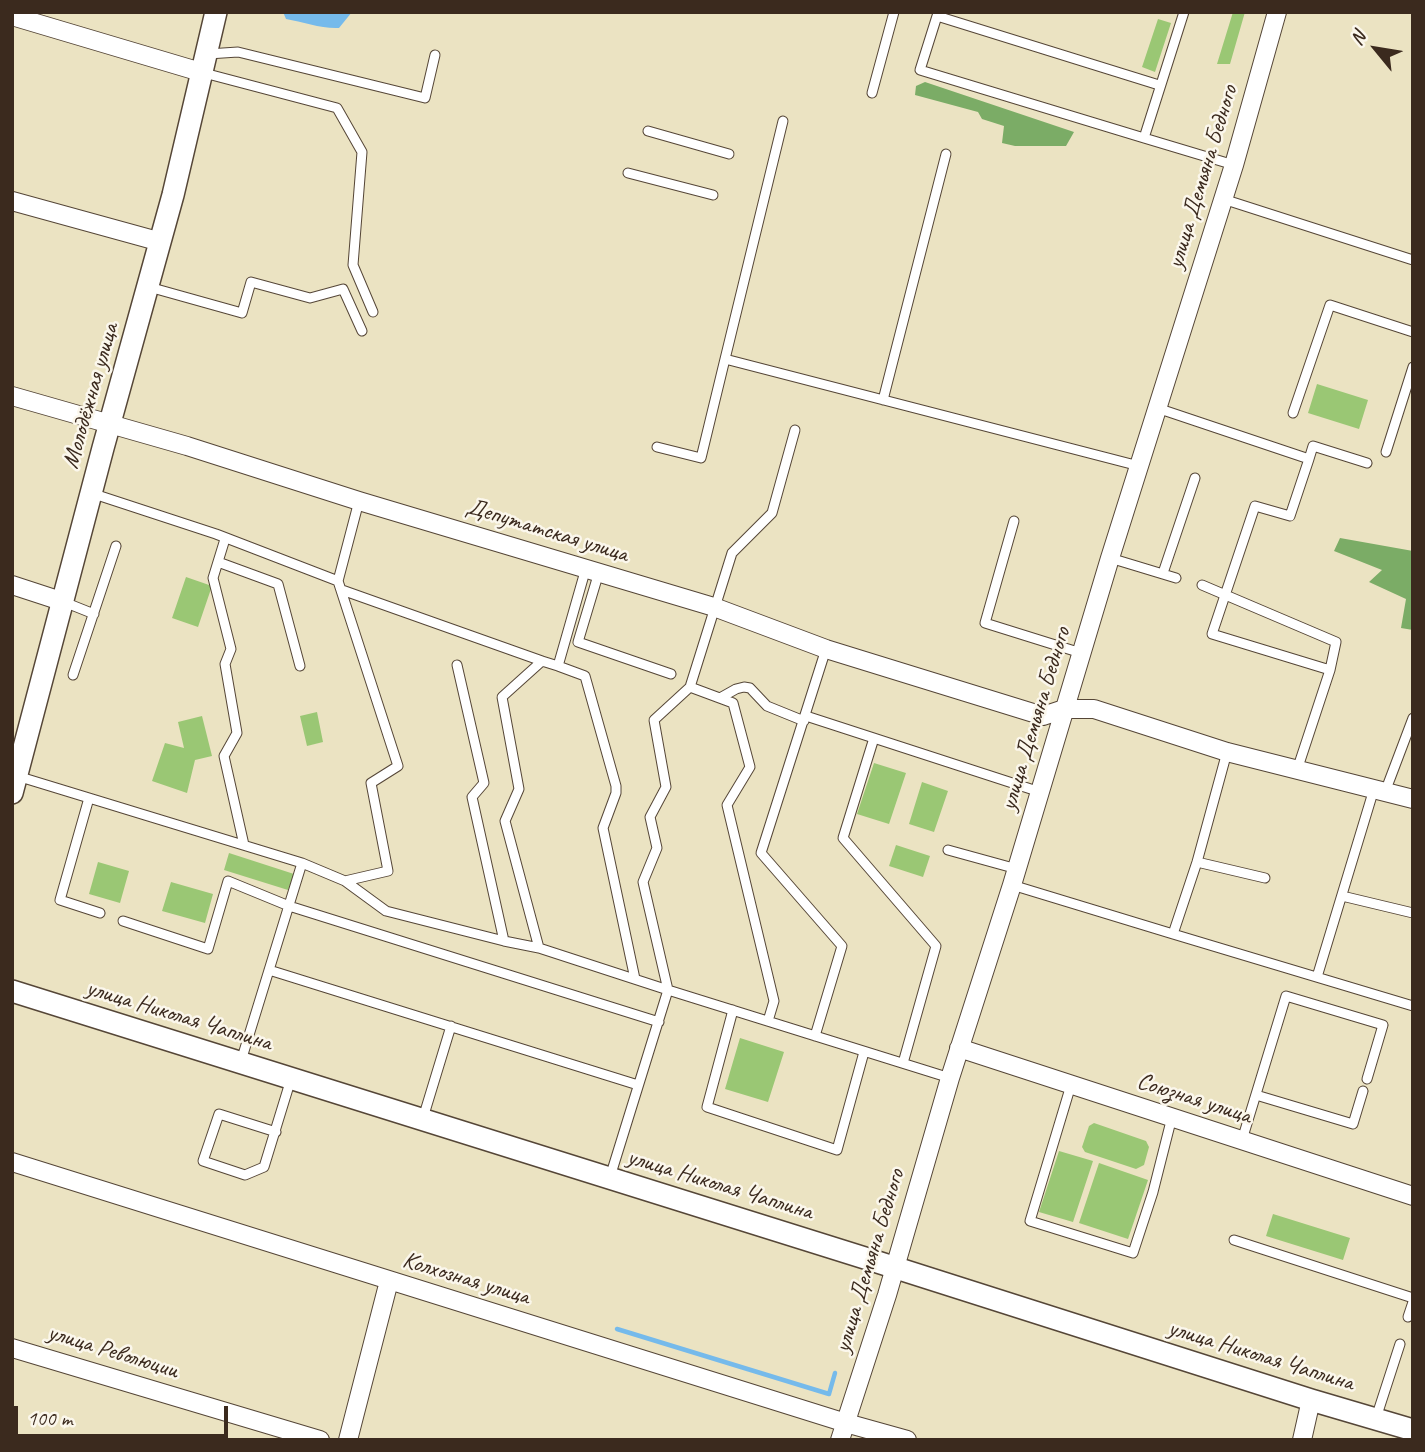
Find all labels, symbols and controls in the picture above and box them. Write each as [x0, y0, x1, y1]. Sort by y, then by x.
north arrow [1341, 14, 1411, 84]
text: N [1344, 27, 1371, 50]
street label: улица Демьяна Бедного [1161, 82, 1245, 272]
street label: Молодёжная улица [57, 320, 125, 472]
street label: Депутатская улица [463, 493, 631, 569]
street label: улица Демьяна Бедного [994, 624, 1078, 814]
street label: улица Николая Чаплина [83, 974, 275, 1058]
street label: Союзная улица [1133, 1067, 1255, 1131]
street label: улица Николая Чаплина [624, 1143, 816, 1227]
street label: улица Демьяна Бедного [828, 1166, 912, 1356]
street label: Колхозная улица [399, 1246, 533, 1312]
street label: улица Николая Чаплина [1165, 1314, 1357, 1398]
street label: улица Революции [44, 1318, 182, 1386]
scale bar [18, 1392, 231, 1436]
text: 100 m [27, 1405, 72, 1431]

